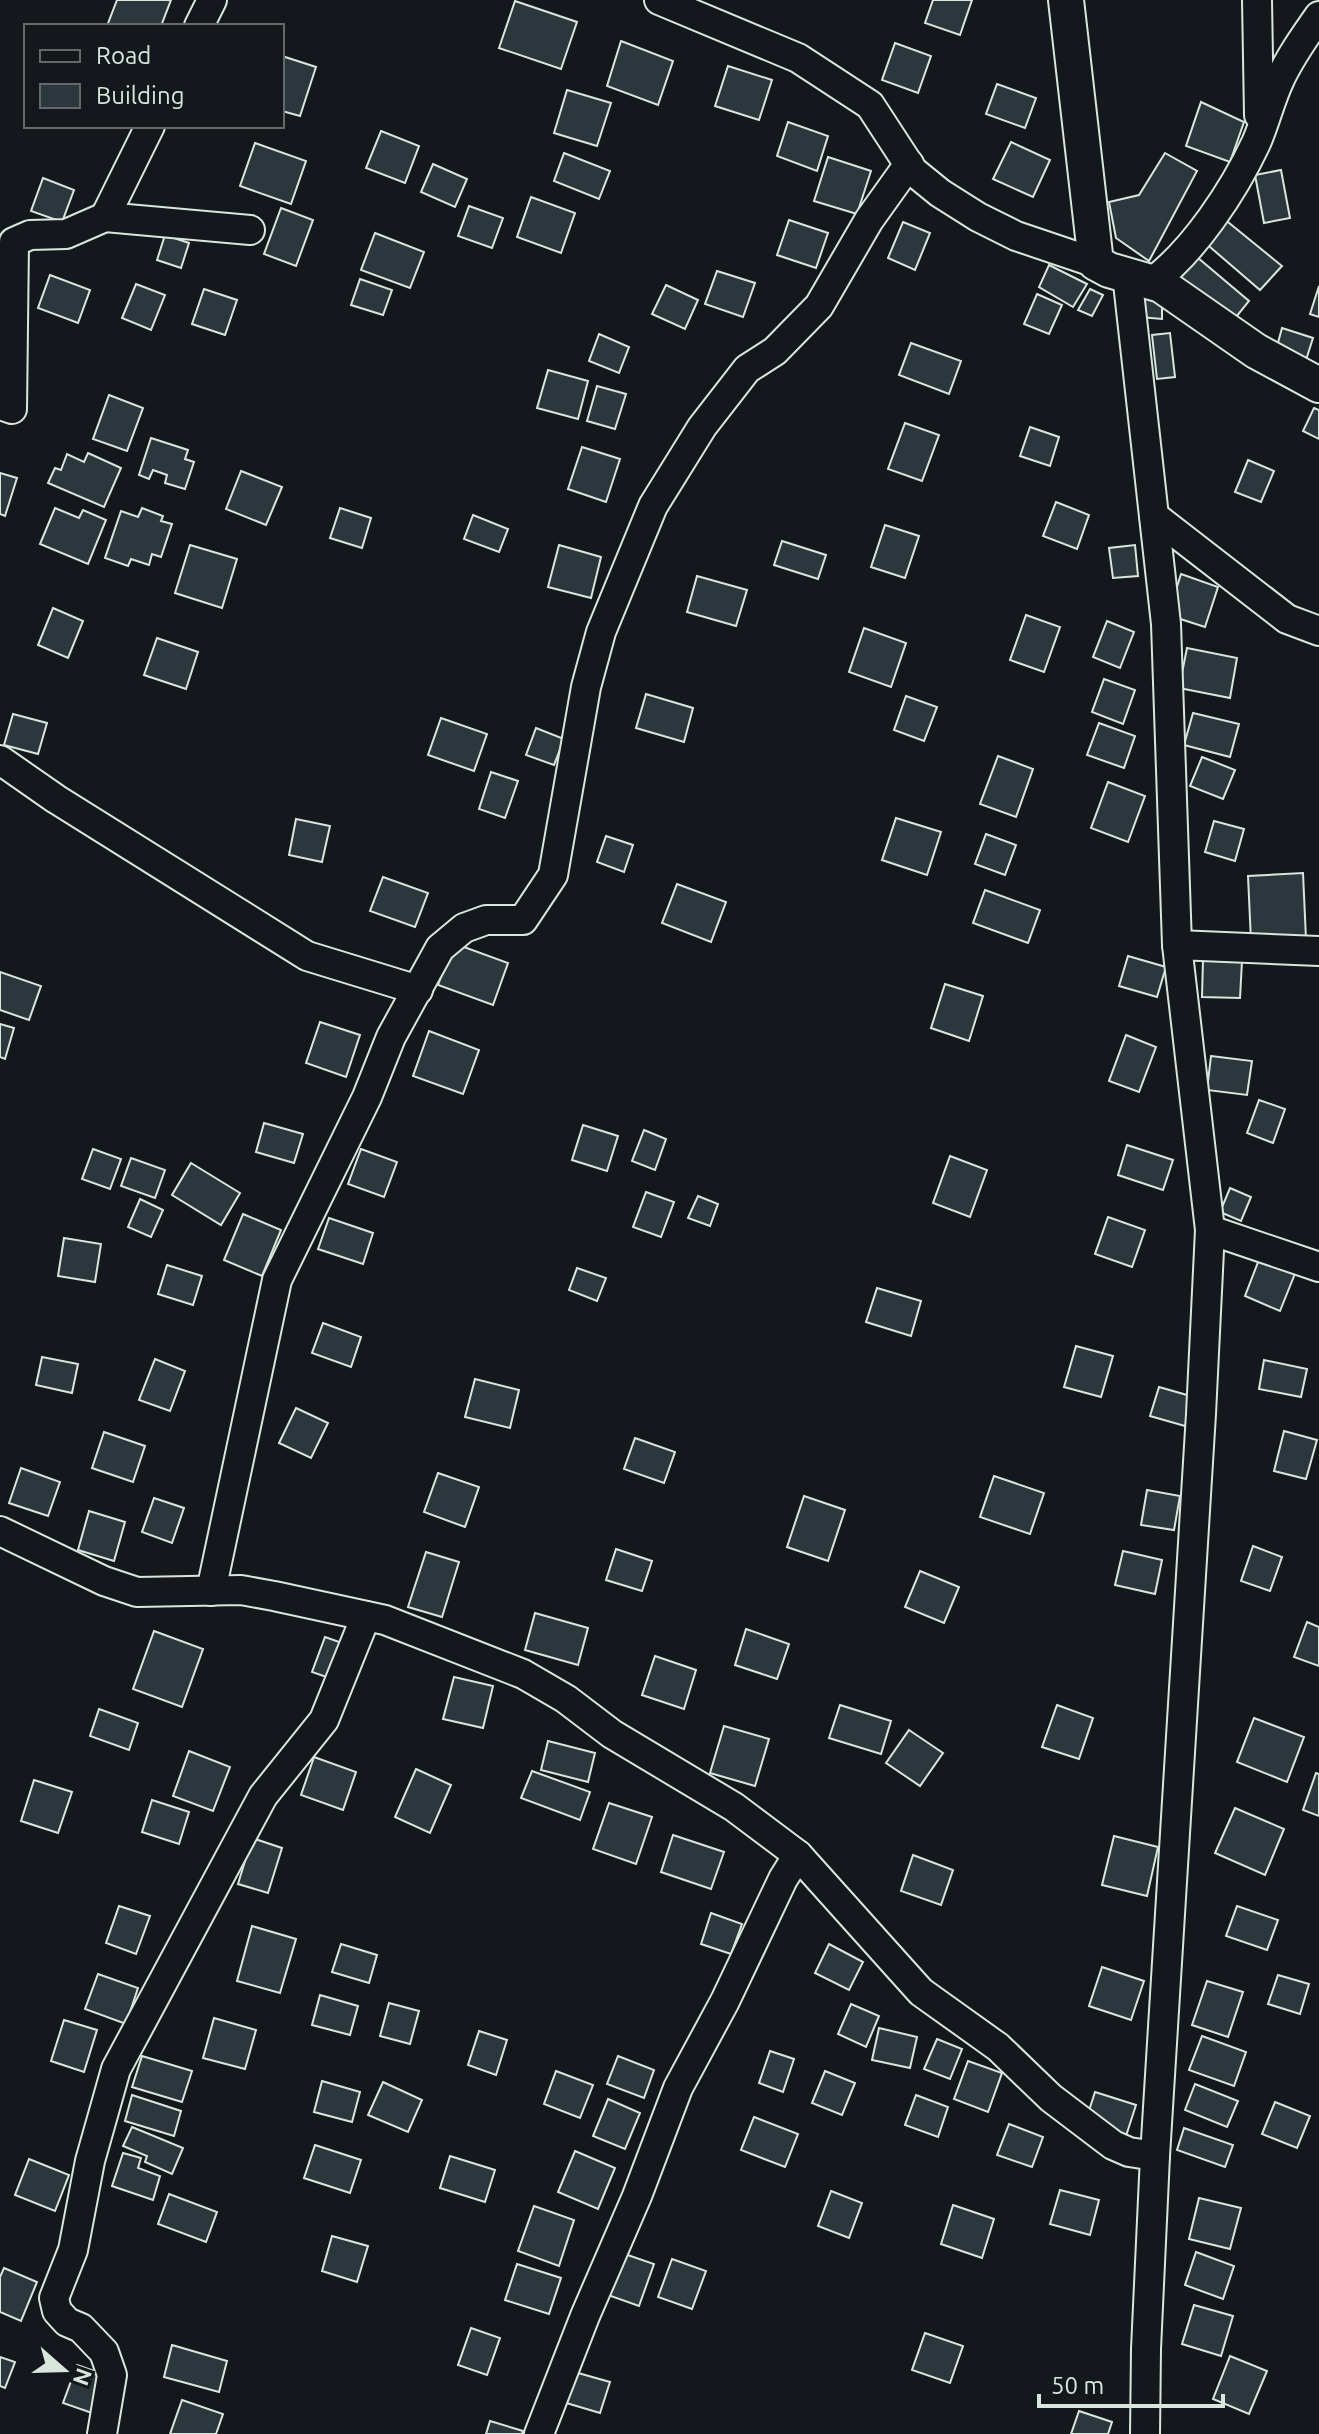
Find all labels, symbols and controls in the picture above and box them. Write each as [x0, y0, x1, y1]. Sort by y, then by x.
legend [24, 24, 284, 128]
text: Road [96, 42, 151, 69]
text: Building [96, 82, 184, 109]
north arrow [24, 2330, 104, 2410]
scale bar [1039, 2358, 1223, 2408]
text: N [69, 2365, 98, 2389]
text: 50 m [1051, 2372, 1104, 2399]

